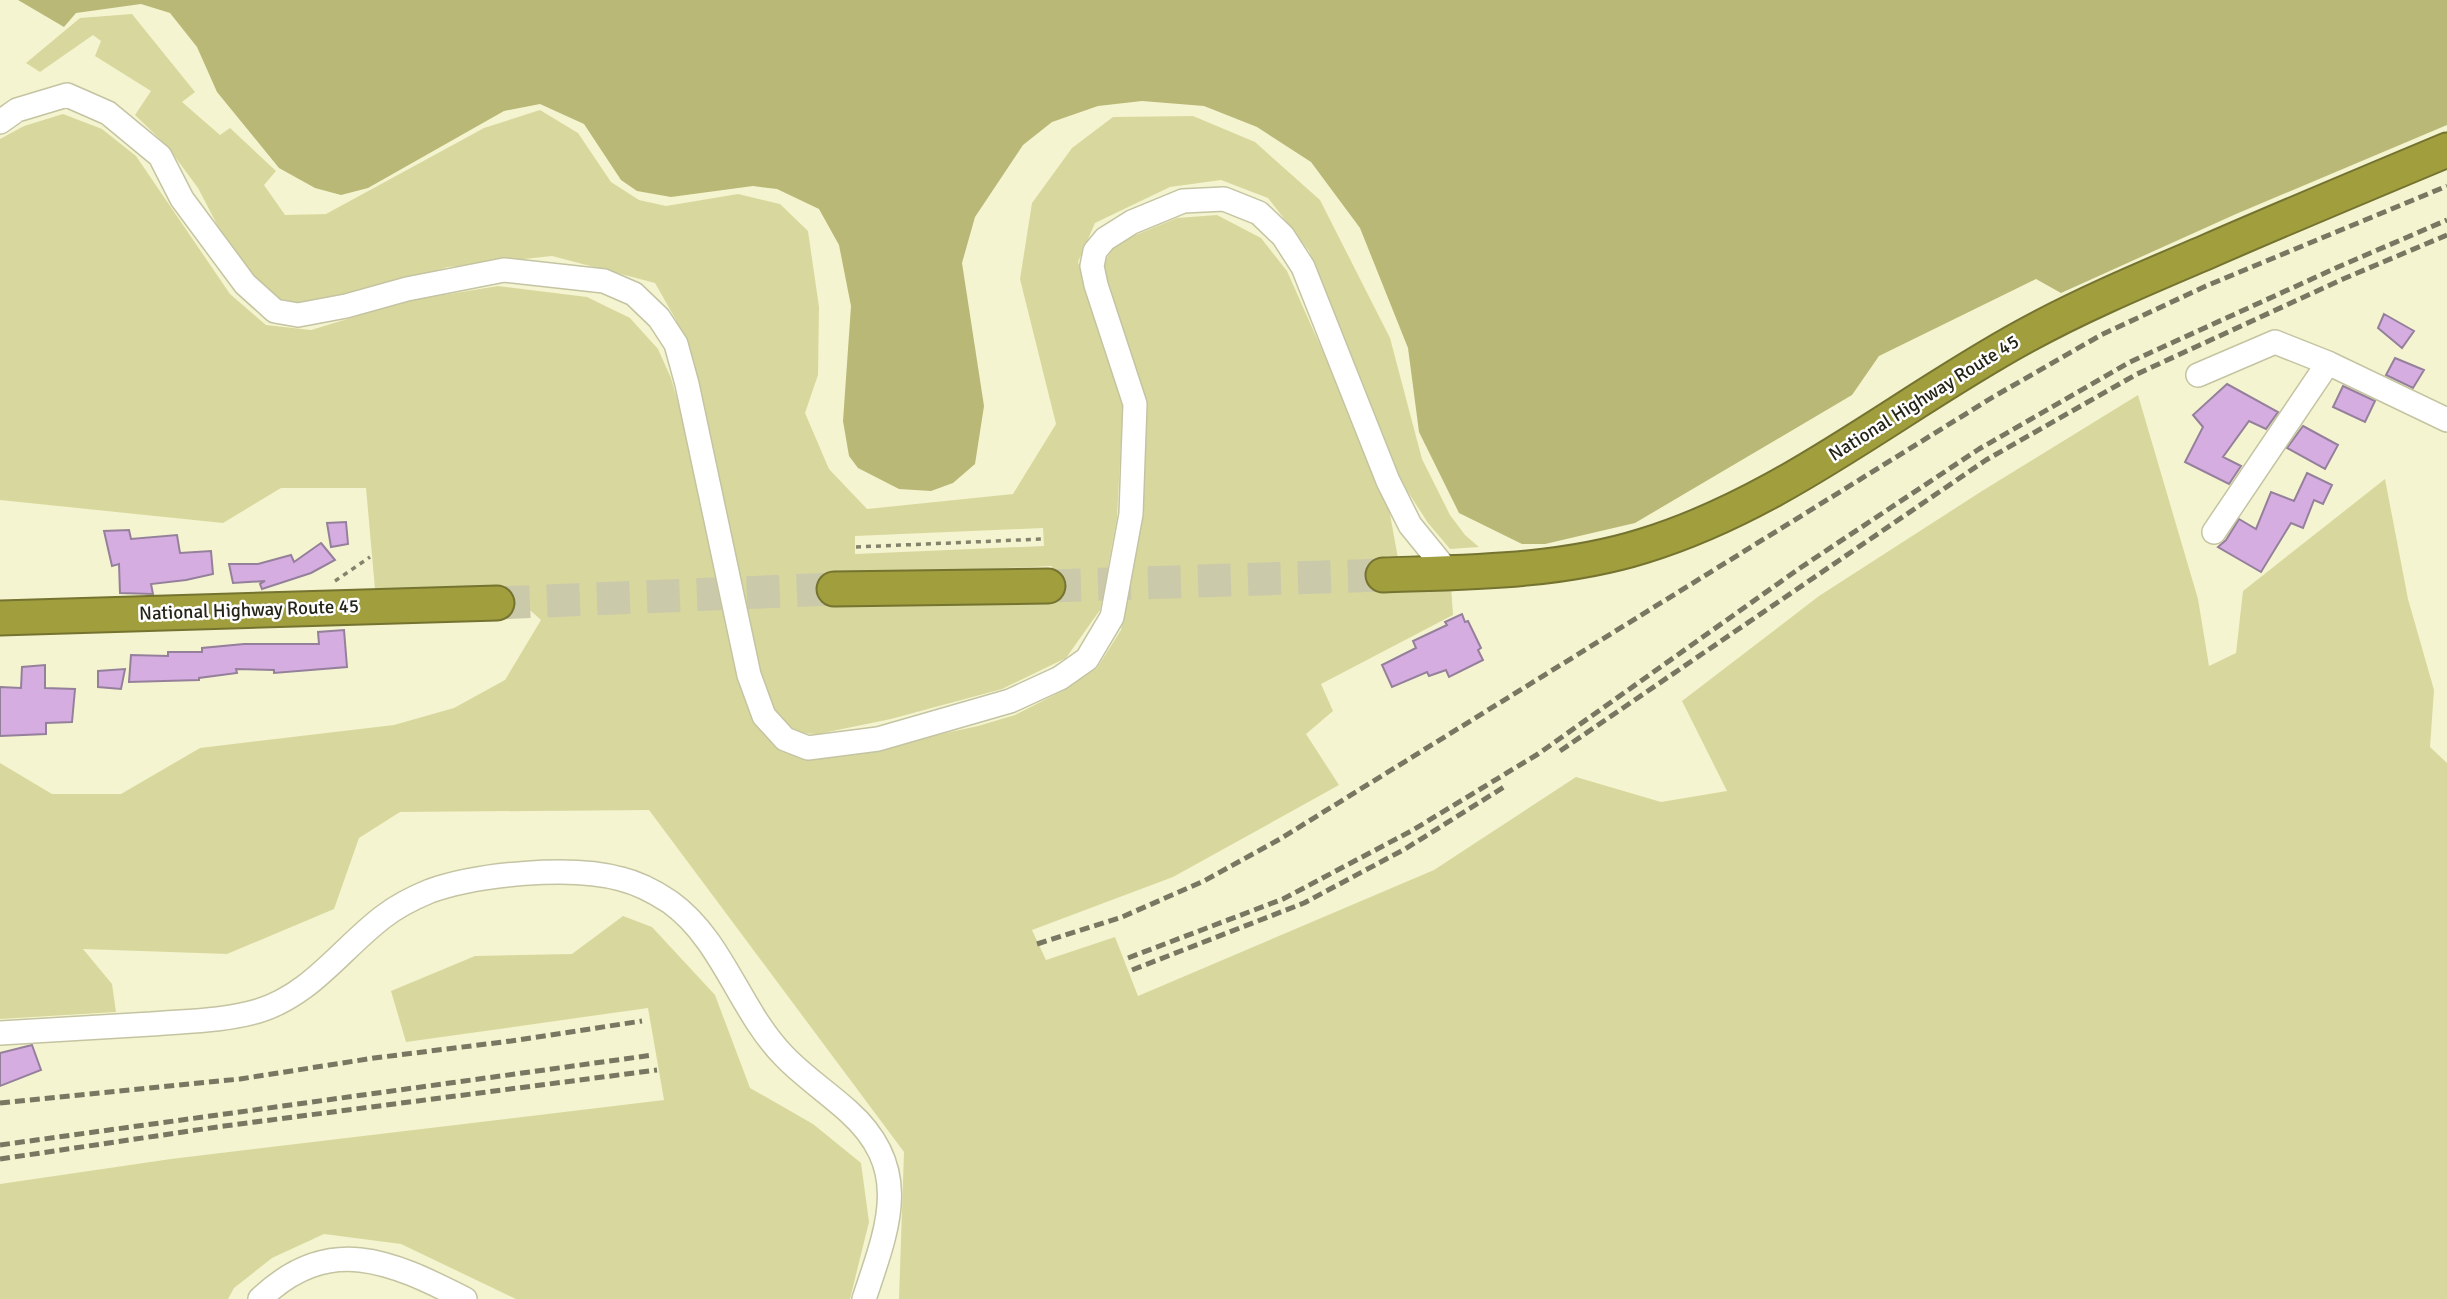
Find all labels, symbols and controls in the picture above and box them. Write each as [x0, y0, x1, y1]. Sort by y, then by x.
street label: National Highway Route 45 [1824, 330, 2024, 466]
street label: National Highway Route 45 [139, 594, 359, 626]

